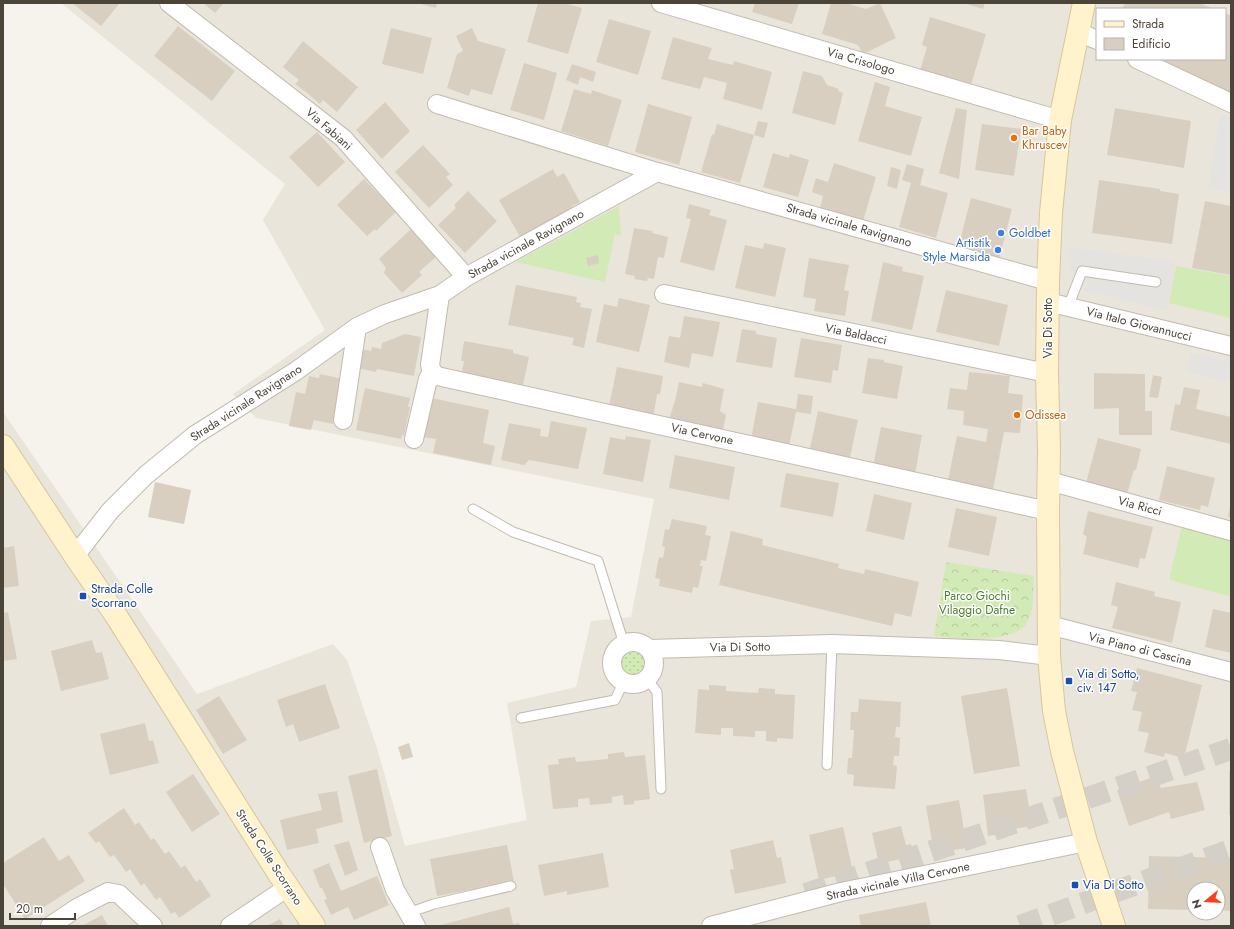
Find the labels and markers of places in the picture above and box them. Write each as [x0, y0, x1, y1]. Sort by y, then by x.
place label: Bar Baby Khruscev [1022, 122, 1068, 154]
marker: Bar Baby Khruscev [1009, 133, 1019, 143]
place label: Goldbet [1009, 224, 1050, 242]
marker: Goldbet [996, 228, 1006, 238]
place label: Artistik Style Marsida [923, 234, 991, 266]
marker: Artistik Style Marsida [993, 245, 1003, 255]
place label: Odissea [1025, 406, 1066, 424]
marker: Odissea [1012, 410, 1022, 420]
place label: Strada Colle Scorrano [91, 580, 153, 612]
marker: Strada Colle Scorrano [78, 591, 88, 601]
place label: Via di Sotto, civ. 147 [1077, 665, 1140, 697]
marker: Via di Sotto, civ. 147 [1064, 676, 1074, 686]
place label: Via Di Sotto [1083, 876, 1144, 894]
marker: Via Di Sotto [1070, 880, 1080, 890]

